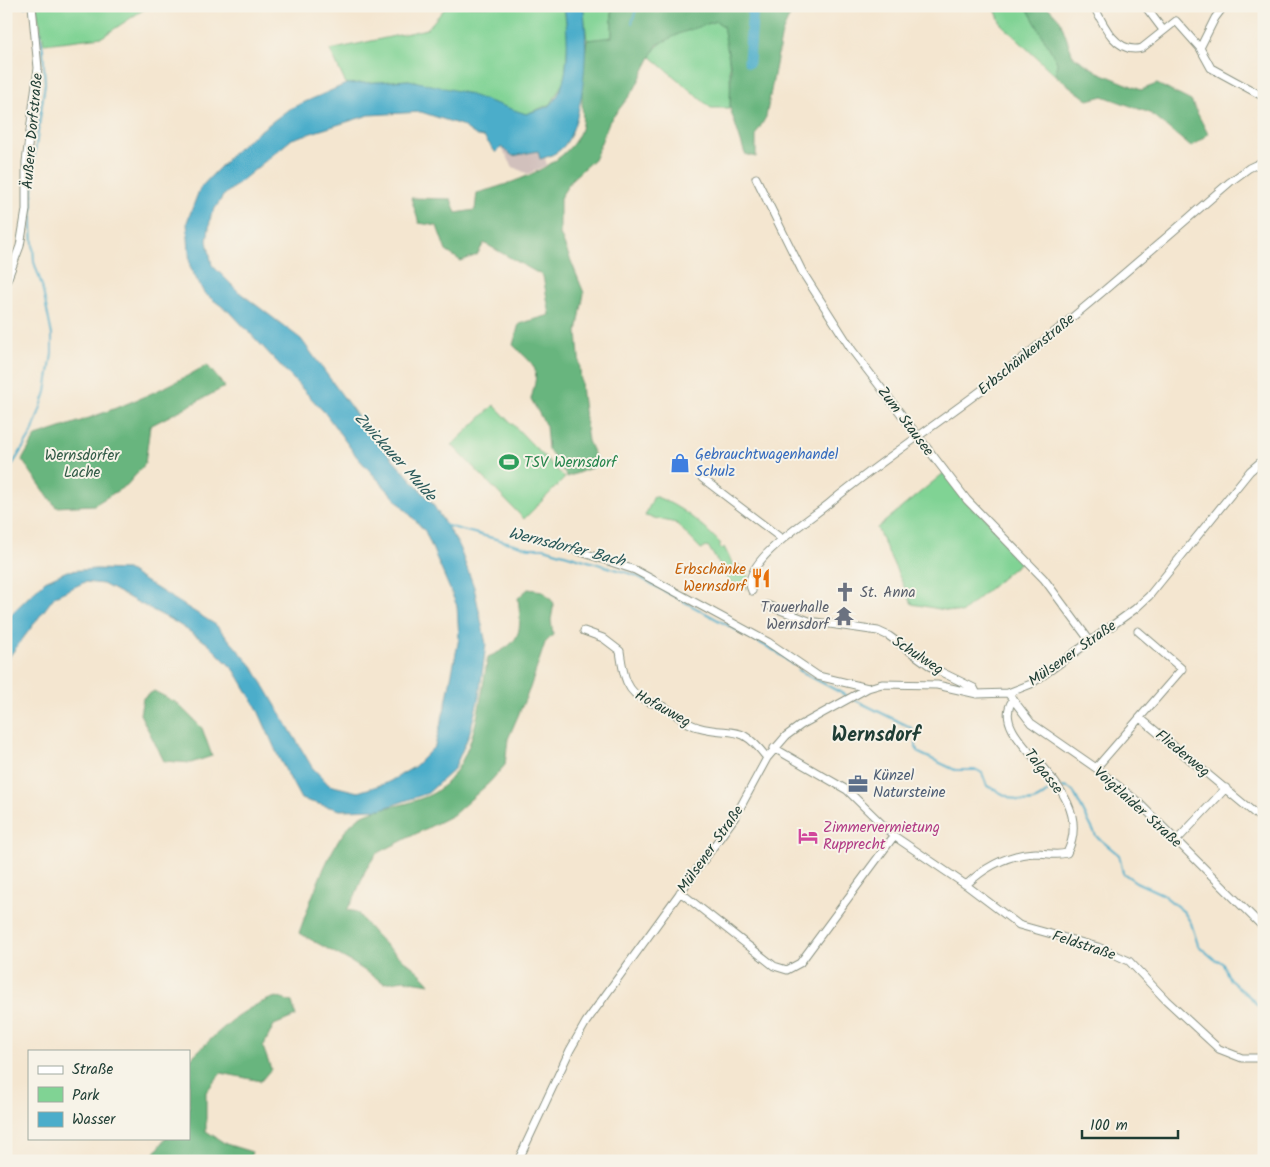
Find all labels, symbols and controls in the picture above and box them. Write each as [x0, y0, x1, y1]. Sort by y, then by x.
street label: Äußere Dorfstraße [16, 72, 50, 190]
street label: Erbschänkenstraße [973, 308, 1081, 402]
street label: Zum Stausee [871, 381, 940, 462]
water label: Zwickauer Mulde [348, 407, 443, 509]
place label: Gebrauchtwagenhandel Schulz [695, 443, 839, 484]
park label: Wernsdorfer Lache [45, 444, 120, 485]
sports icon: TSV Wernsdorf [498, 451, 520, 473]
place label: TSV Wernsdorf [524, 451, 618, 475]
shop icon: Gebrauchtwagenhandel Schulz [669, 452, 691, 474]
water label: Wernsdorfer Bach [506, 521, 629, 574]
place label: Erbschänke Wernsdorf [674, 558, 747, 599]
restaurant icon: Erbschänke Wernsdorf [750, 567, 772, 589]
church icon: St. Anna [834, 581, 856, 603]
place label: St. Anna [860, 581, 916, 605]
place label: Trauerhalle Wernsdorf [761, 596, 830, 637]
temple icon: Trauerhalle Wernsdorf [833, 605, 855, 627]
street label: Mülsener Straße [1024, 614, 1122, 693]
street label: Schulweg [887, 630, 948, 682]
street label: Hofauweg [630, 684, 695, 734]
district label: Wernsdorf [832, 720, 923, 752]
street label: Fliederweg [1150, 724, 1215, 784]
street label: Talgasse [1018, 744, 1069, 800]
street label: Voigtlaider Straße [1088, 761, 1187, 854]
place label: Künzel Natursteine [873, 764, 946, 805]
office icon: Künzel Natursteine [847, 773, 869, 795]
street label: Mülsener Straße [671, 800, 750, 899]
place label: Zimmervermietung Rupprecht [823, 816, 940, 857]
hotel icon: Zimmervermietung Rupprecht [797, 825, 819, 847]
street label: Feldstraße [1049, 924, 1119, 968]
legend [28, 1050, 190, 1140]
text: Straße [72, 1058, 114, 1082]
text: Park [72, 1084, 100, 1108]
scale bar [1082, 1107, 1179, 1139]
text: Wasser [72, 1108, 116, 1132]
text: 100 m [1090, 1114, 1128, 1138]

